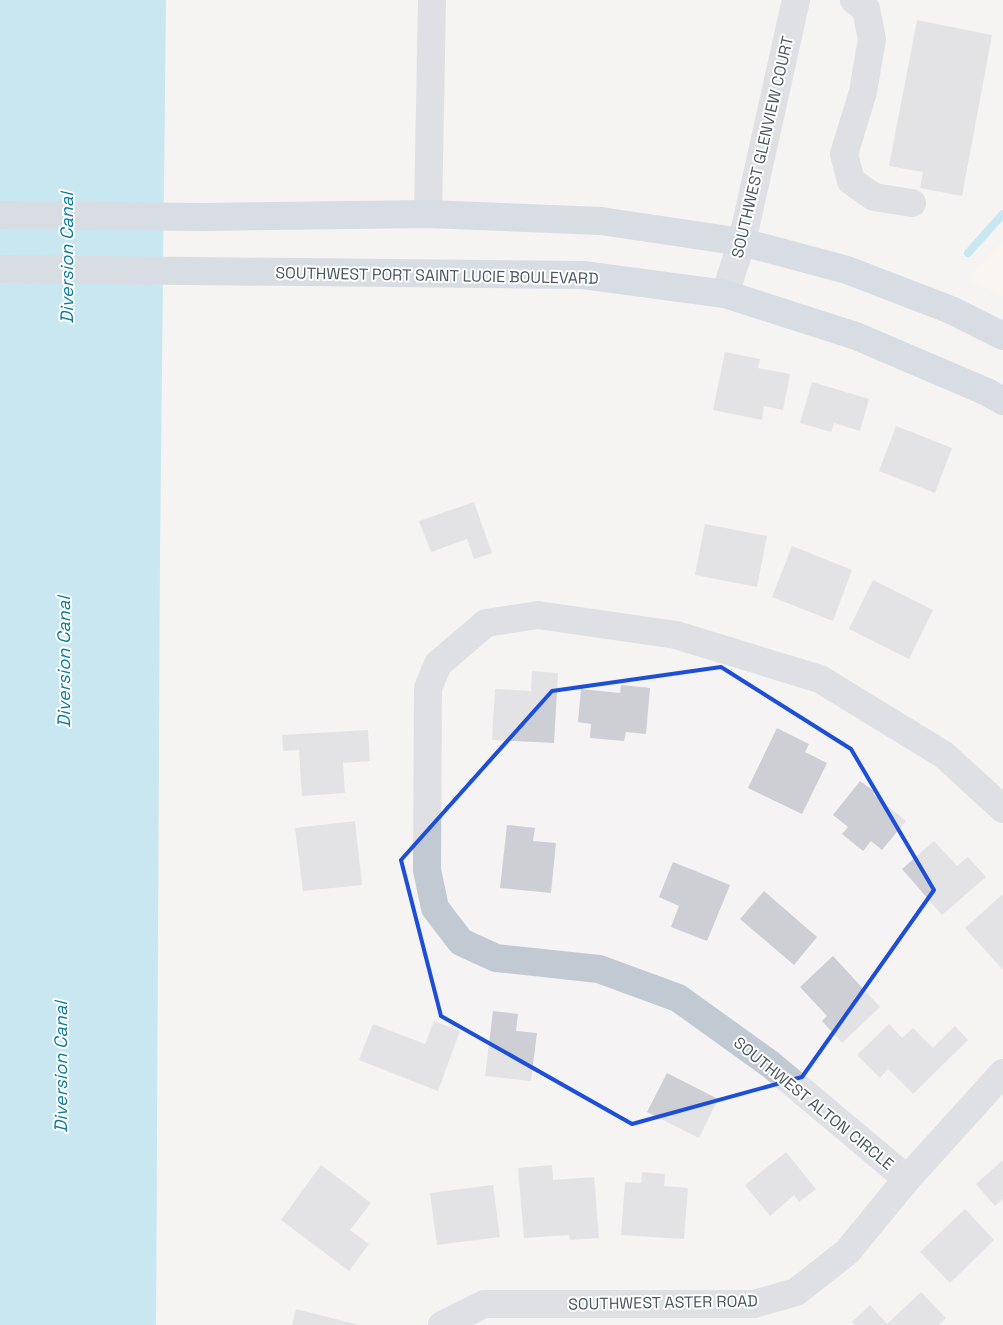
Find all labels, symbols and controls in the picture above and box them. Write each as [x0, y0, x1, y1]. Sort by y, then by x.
street label: SOUTHWEST GLENVIEW COURT [727, 34, 798, 260]
water label: Diversion Canal [55, 190, 78, 324]
street label: SOUTHWEST PORT SAINT LUCIE BOULEVARD [275, 262, 599, 289]
water label: Diversion Canal [52, 594, 75, 728]
water label: Diversion Canal [49, 999, 72, 1133]
street label: SOUTHWEST ALTON CIRCLE [729, 1032, 898, 1175]
street label: SOUTHWEST ASTER ROAD [568, 1290, 758, 1315]

